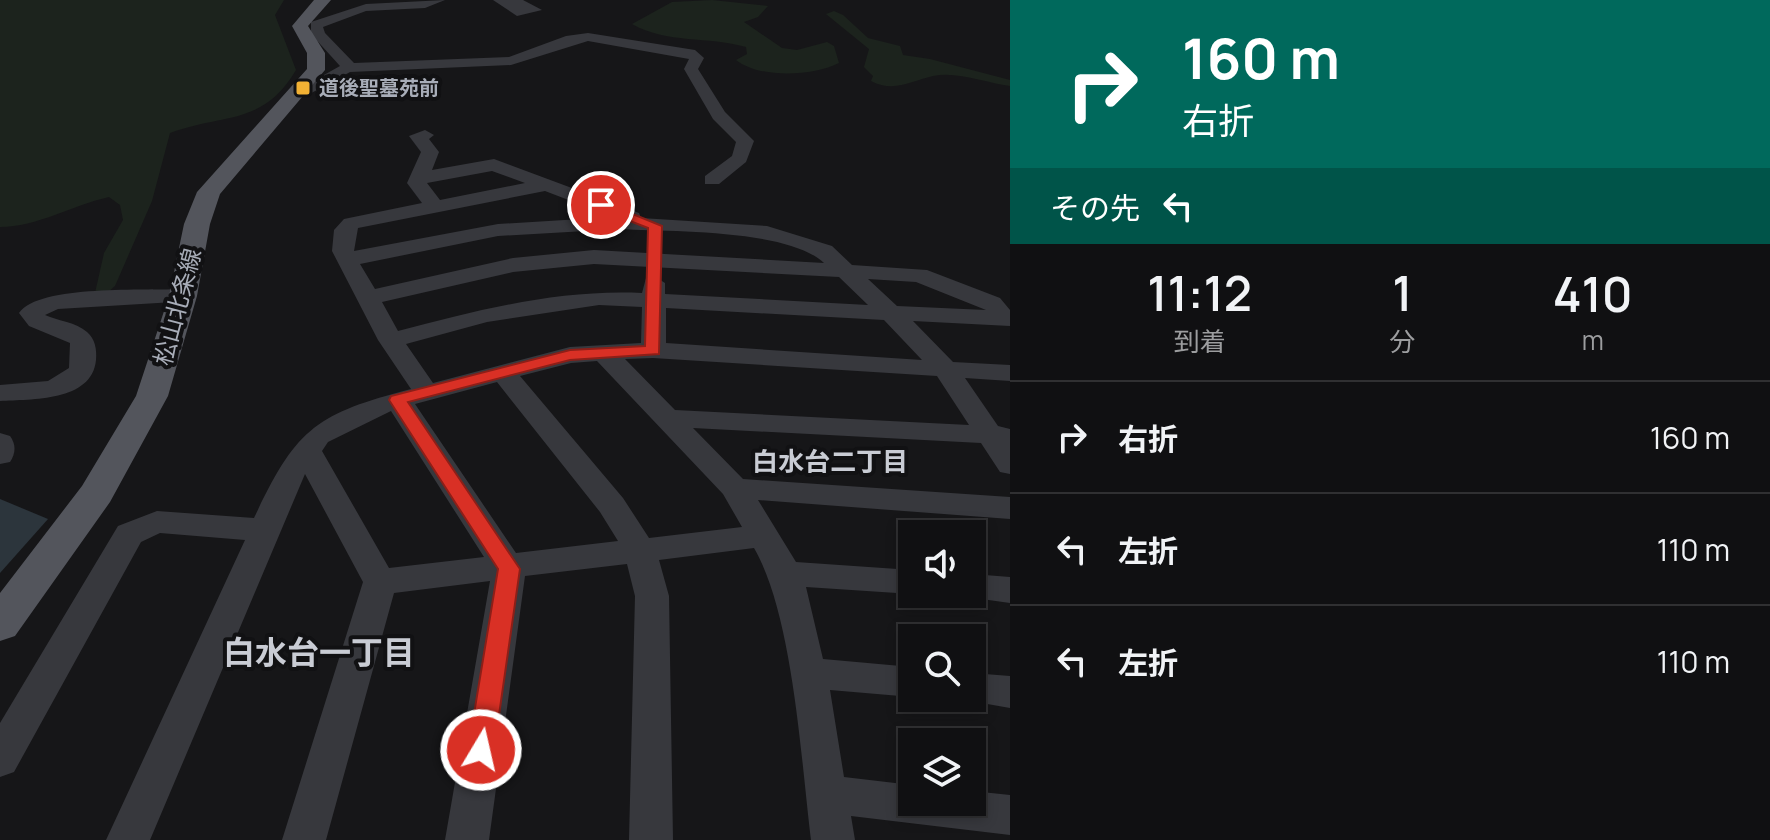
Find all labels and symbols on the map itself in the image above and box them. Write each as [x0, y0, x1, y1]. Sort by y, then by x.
place label: 道後聖墓苑前 [319, 74, 439, 101]
marker: 道後聖墓苑前 [294, 79, 312, 97]
pin [567, 171, 635, 239]
street label: 松山北条線 [145, 244, 208, 369]
district label: 白水台二丁目 [752, 443, 908, 479]
district label: 白水台一丁目 [223, 630, 415, 674]
position arrow [439, 708, 523, 792]

